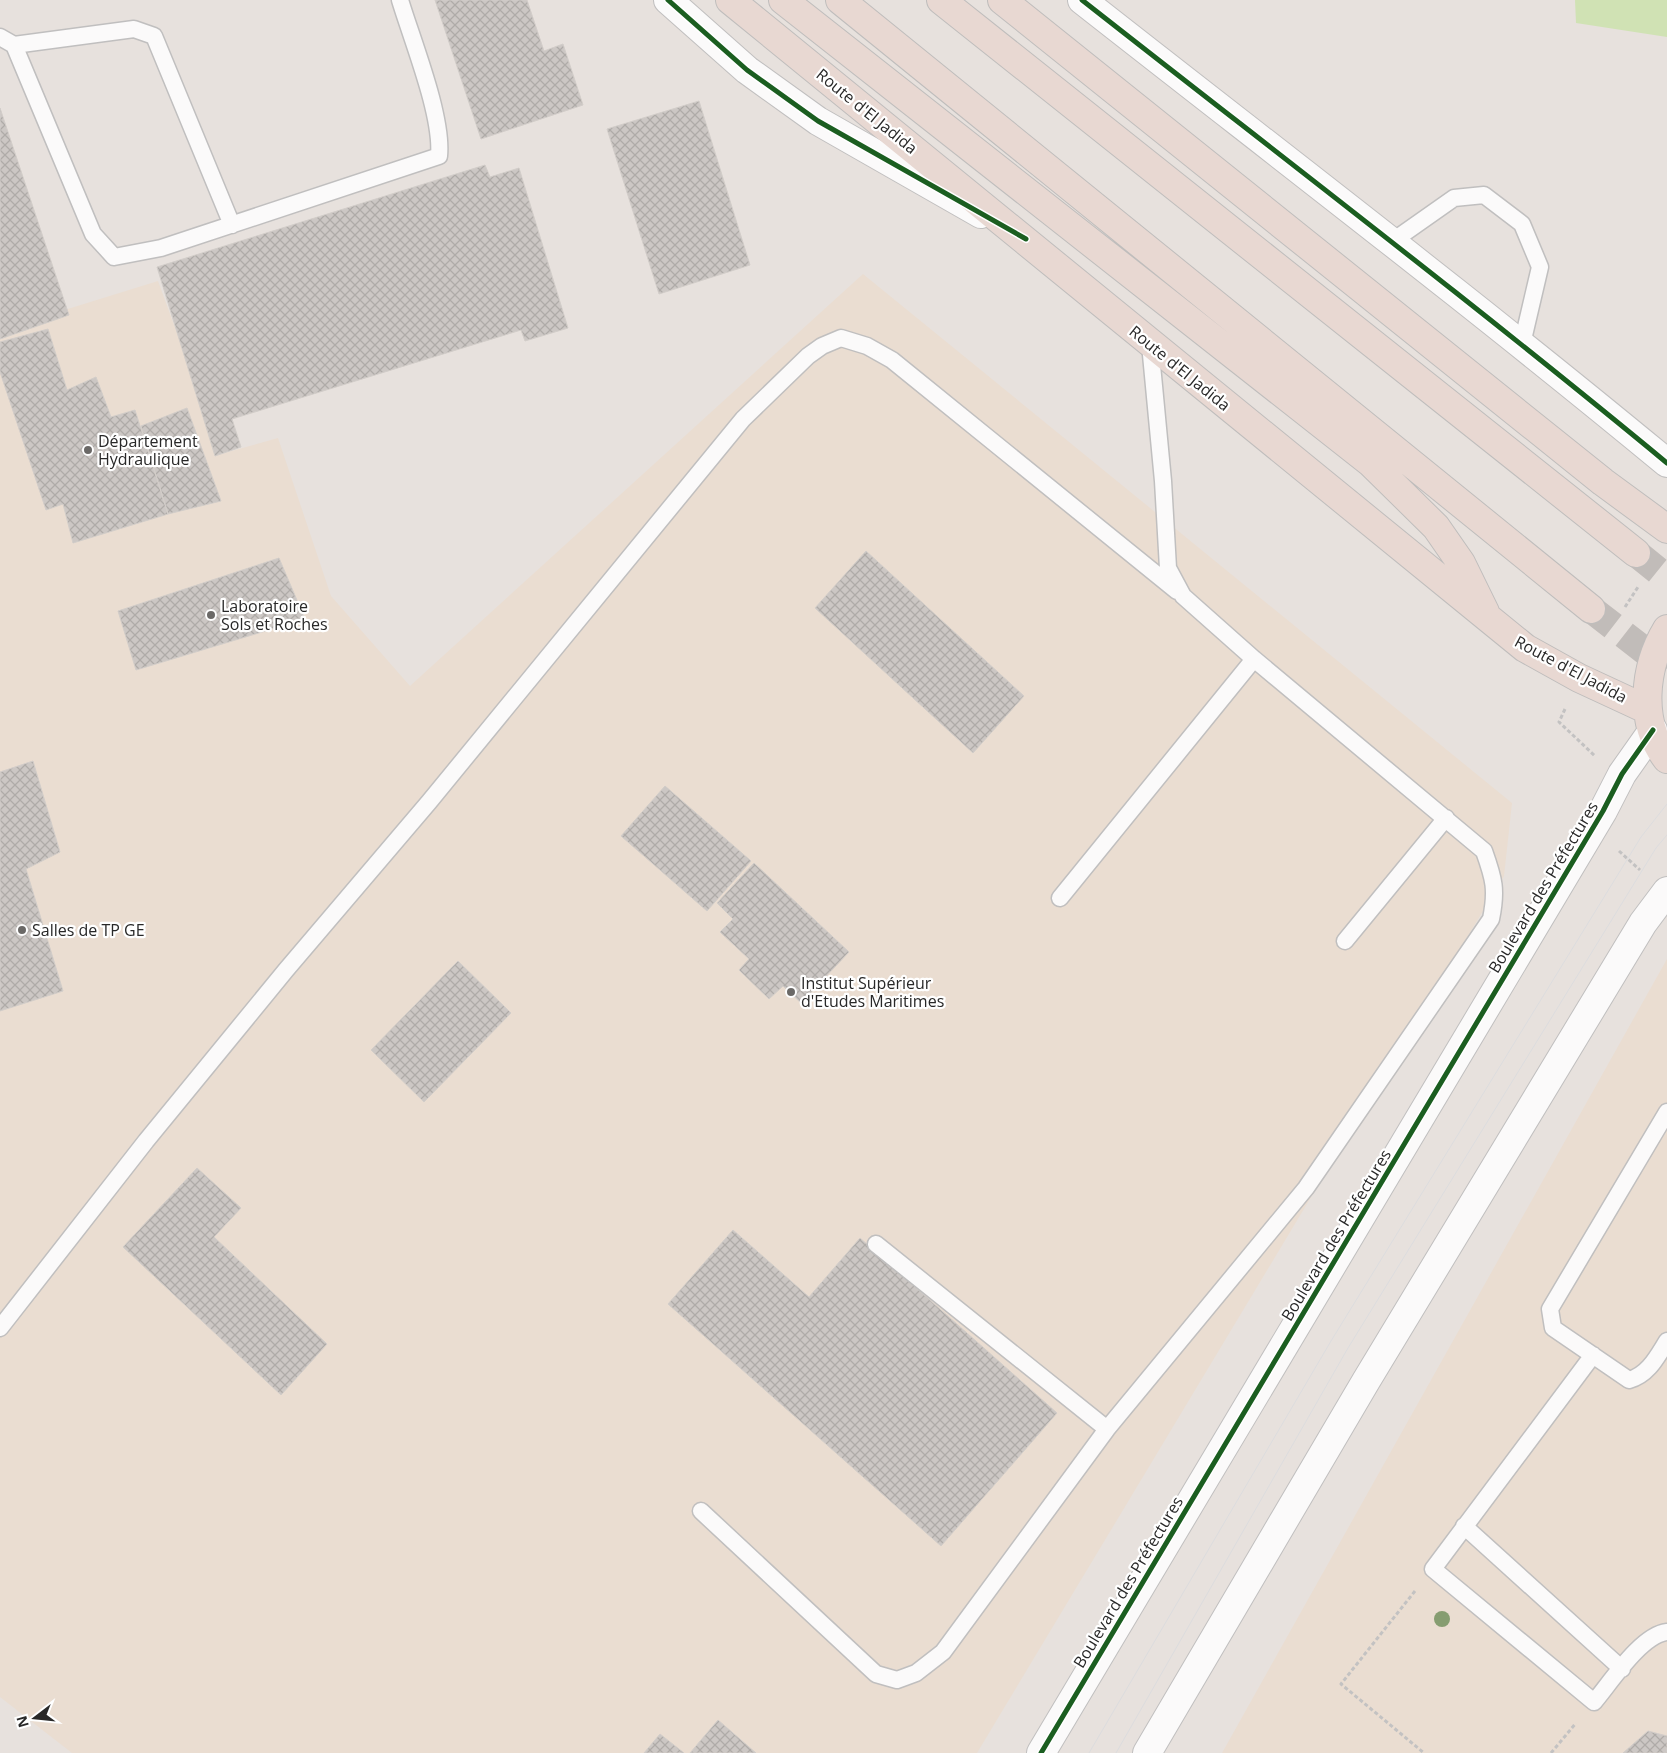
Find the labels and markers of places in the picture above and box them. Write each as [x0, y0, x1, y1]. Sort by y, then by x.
place label: Département Hydraulique [98, 430, 198, 470]
marker: Département Hydraulique [82, 444, 94, 456]
place label: Laboratoire Sols et Roches [221, 595, 328, 635]
marker: Laboratoire Sols et Roches [205, 609, 217, 621]
place label: Salles de TP GE [32, 919, 145, 941]
marker: Salles de TP GE [16, 924, 28, 936]
place label: Institut Supérieur d'Etudes Maritimes [801, 972, 944, 1012]
marker: Institut Supérieur d'Etudes Maritimes [785, 986, 797, 998]

